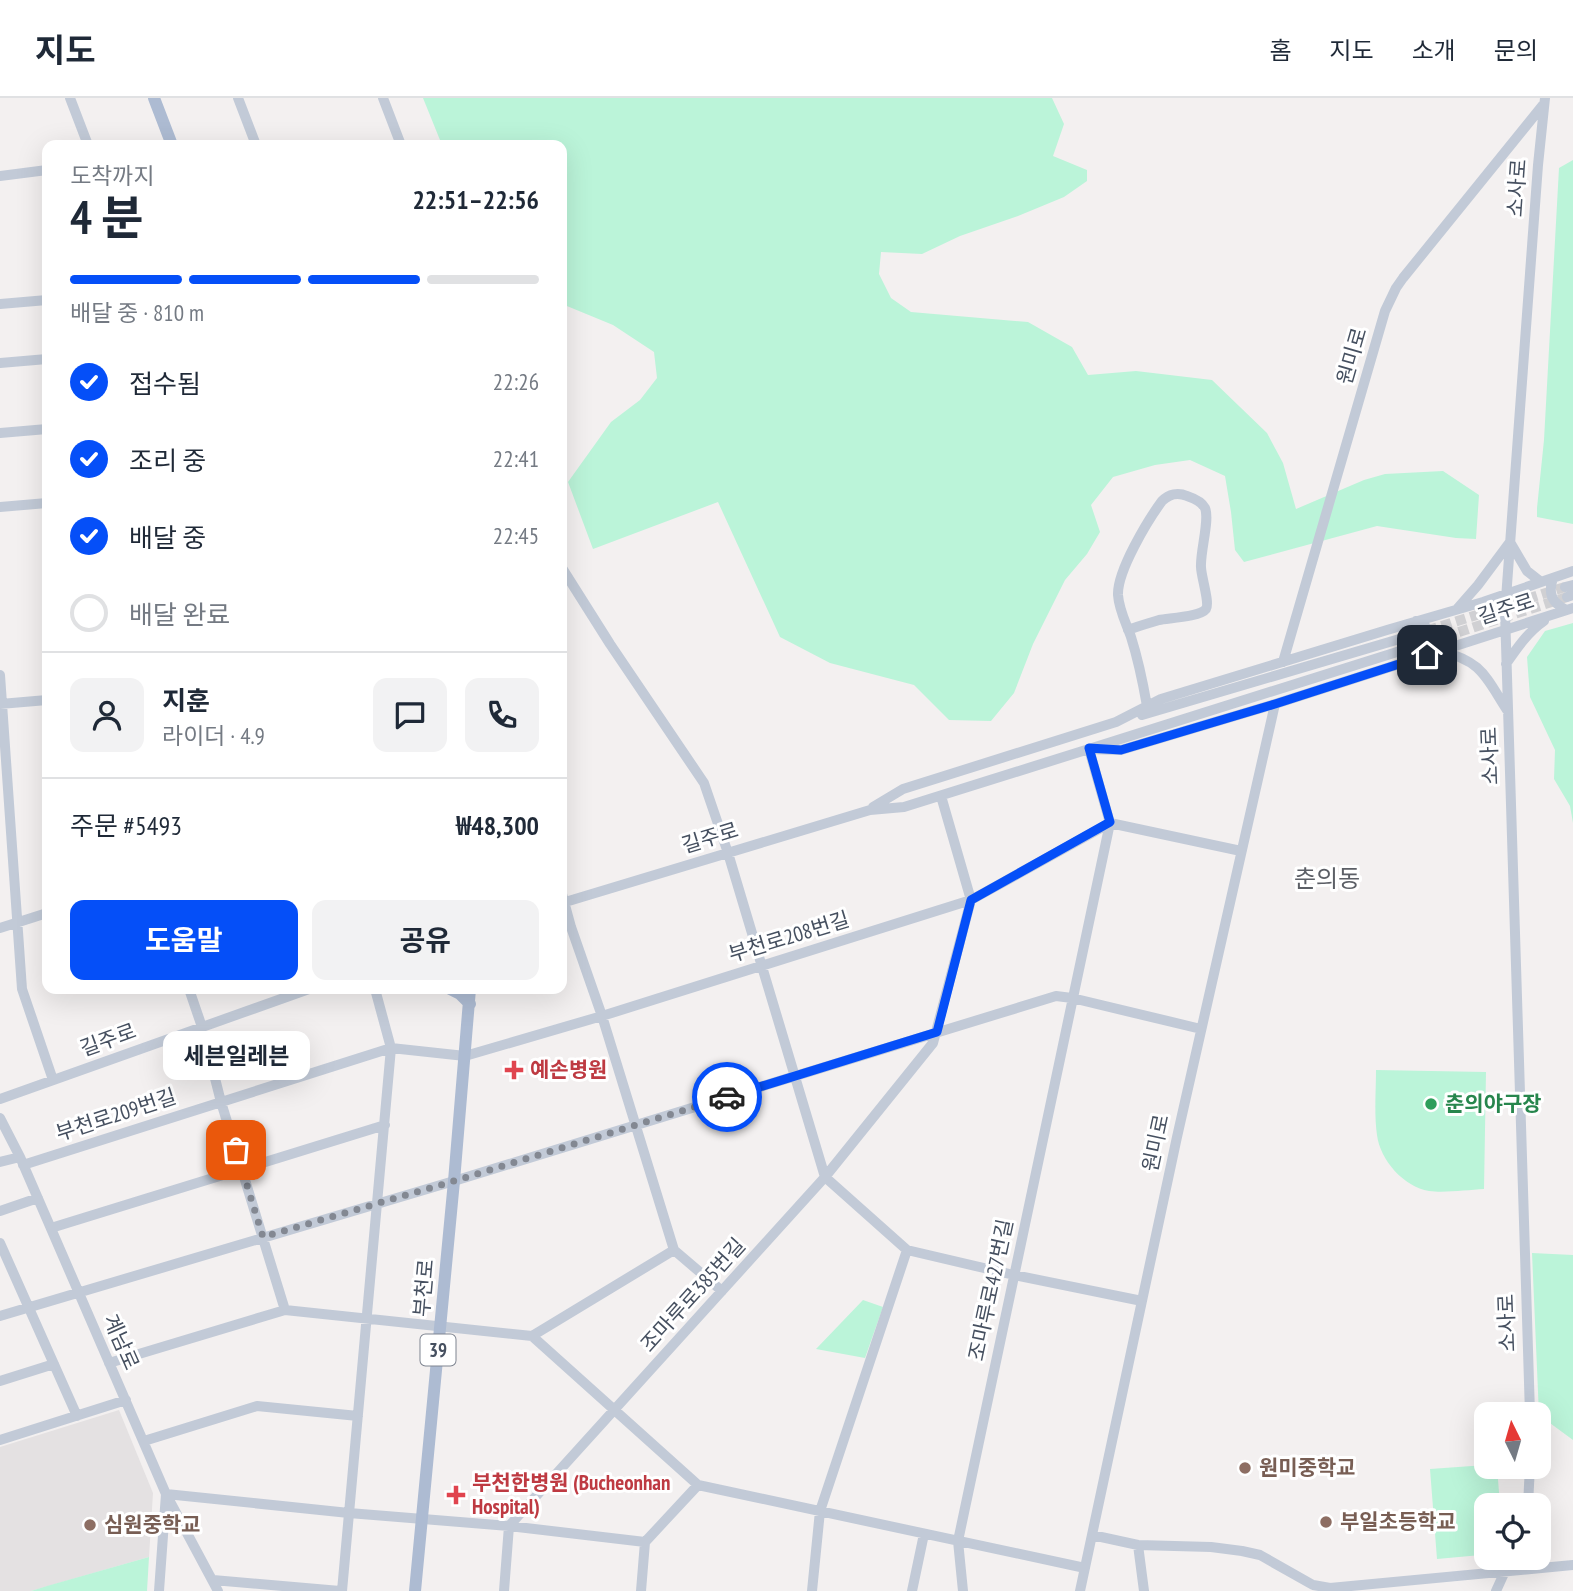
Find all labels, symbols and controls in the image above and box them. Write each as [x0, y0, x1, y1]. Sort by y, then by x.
text: 지도 [35, 28, 96, 71]
text: 홈 [1269, 35, 1291, 66]
text: 지도 [1329, 35, 1374, 66]
text: 소개 [1412, 35, 1456, 66]
text: 문의 [1494, 35, 1538, 66]
street label: 소사로 [1501, 158, 1532, 218]
text: 도착까지 [70, 161, 155, 190]
text: 22:51–22:56 [412, 183, 539, 216]
text: 4 분 [70, 187, 144, 247]
text: 배달 중 · 810 m [70, 298, 204, 327]
street label: 원미로 [1331, 324, 1372, 387]
icon: check [70, 363, 108, 401]
text: 접수됨 [129, 367, 201, 400]
text: 22:26 [493, 367, 539, 396]
icon: check [70, 440, 108, 478]
text: 조리 중 [129, 444, 206, 477]
text: 22:41 [493, 444, 539, 473]
icon: check [70, 517, 108, 555]
text: 배달 중 [129, 521, 206, 554]
text: 22:45 [493, 521, 539, 550]
street label: 길주로 [1474, 587, 1538, 630]
text: 배달 완료 [129, 598, 230, 631]
pin [1397, 625, 1457, 685]
icon: home [1408, 636, 1446, 674]
button: person [70, 678, 144, 752]
button: chat [373, 678, 447, 752]
button: phone [465, 678, 539, 752]
text: 지훈 [162, 684, 210, 717]
text: 라이더 · 4.9 [162, 721, 265, 750]
street label: 소사로 [1475, 727, 1504, 785]
text: 주문 #5493 [70, 809, 182, 842]
text: ₩48,300 [456, 809, 539, 842]
street label: 길주로 [678, 816, 742, 859]
district label: 춘의동 [1294, 863, 1360, 894]
button: 도움말 [70, 900, 298, 980]
button: 공유 [312, 900, 539, 980]
street label: 부천로208번길 [725, 905, 853, 968]
street label: 길주로 [76, 1017, 140, 1062]
callout: 세븐일레븐 [162, 1031, 310, 1080]
text: 세븐일레븐 [184, 1041, 289, 1070]
place label: 예손병원 [530, 1056, 607, 1083]
marker: 예손병원 [504, 1060, 524, 1080]
courier [692, 1062, 762, 1132]
icon: car [708, 1078, 746, 1116]
street label: 부천로209번길 [52, 1082, 179, 1147]
place label: 춘의야구장 [1445, 1090, 1542, 1117]
marker: 춘의야구장 [1423, 1096, 1439, 1112]
street label: 원미로 [1136, 1112, 1175, 1174]
pin [206, 1120, 266, 1180]
icon: bag [217, 1131, 255, 1169]
street label: 조마루로427번길 [962, 1217, 1019, 1363]
street label: 조마루로385번길 [634, 1232, 751, 1357]
street label: 부천로 [408, 1258, 439, 1318]
street label: 소사로 [1492, 1294, 1521, 1352]
street label: 계남로 [97, 1310, 146, 1374]
road number: 39 [420, 1334, 456, 1366]
north arrow [1474, 1402, 1550, 1479]
map controls [1474, 1402, 1551, 1570]
place label: 원미중학교 [1259, 1454, 1356, 1481]
marker: 원미중학교 [1237, 1460, 1253, 1476]
place label: 부천한병원 (Bucheonhan Hospital) [472, 1469, 670, 1520]
marker: 부천한병원 (Bucheonhan Hospital) [446, 1485, 466, 1505]
button: locate [1474, 1493, 1551, 1570]
place label: 부일초등학교 [1340, 1508, 1456, 1535]
place label: 심원중학교 [104, 1511, 201, 1538]
marker: 부일초등학교 [1318, 1514, 1334, 1530]
marker: 심원중학교 [82, 1517, 98, 1533]

